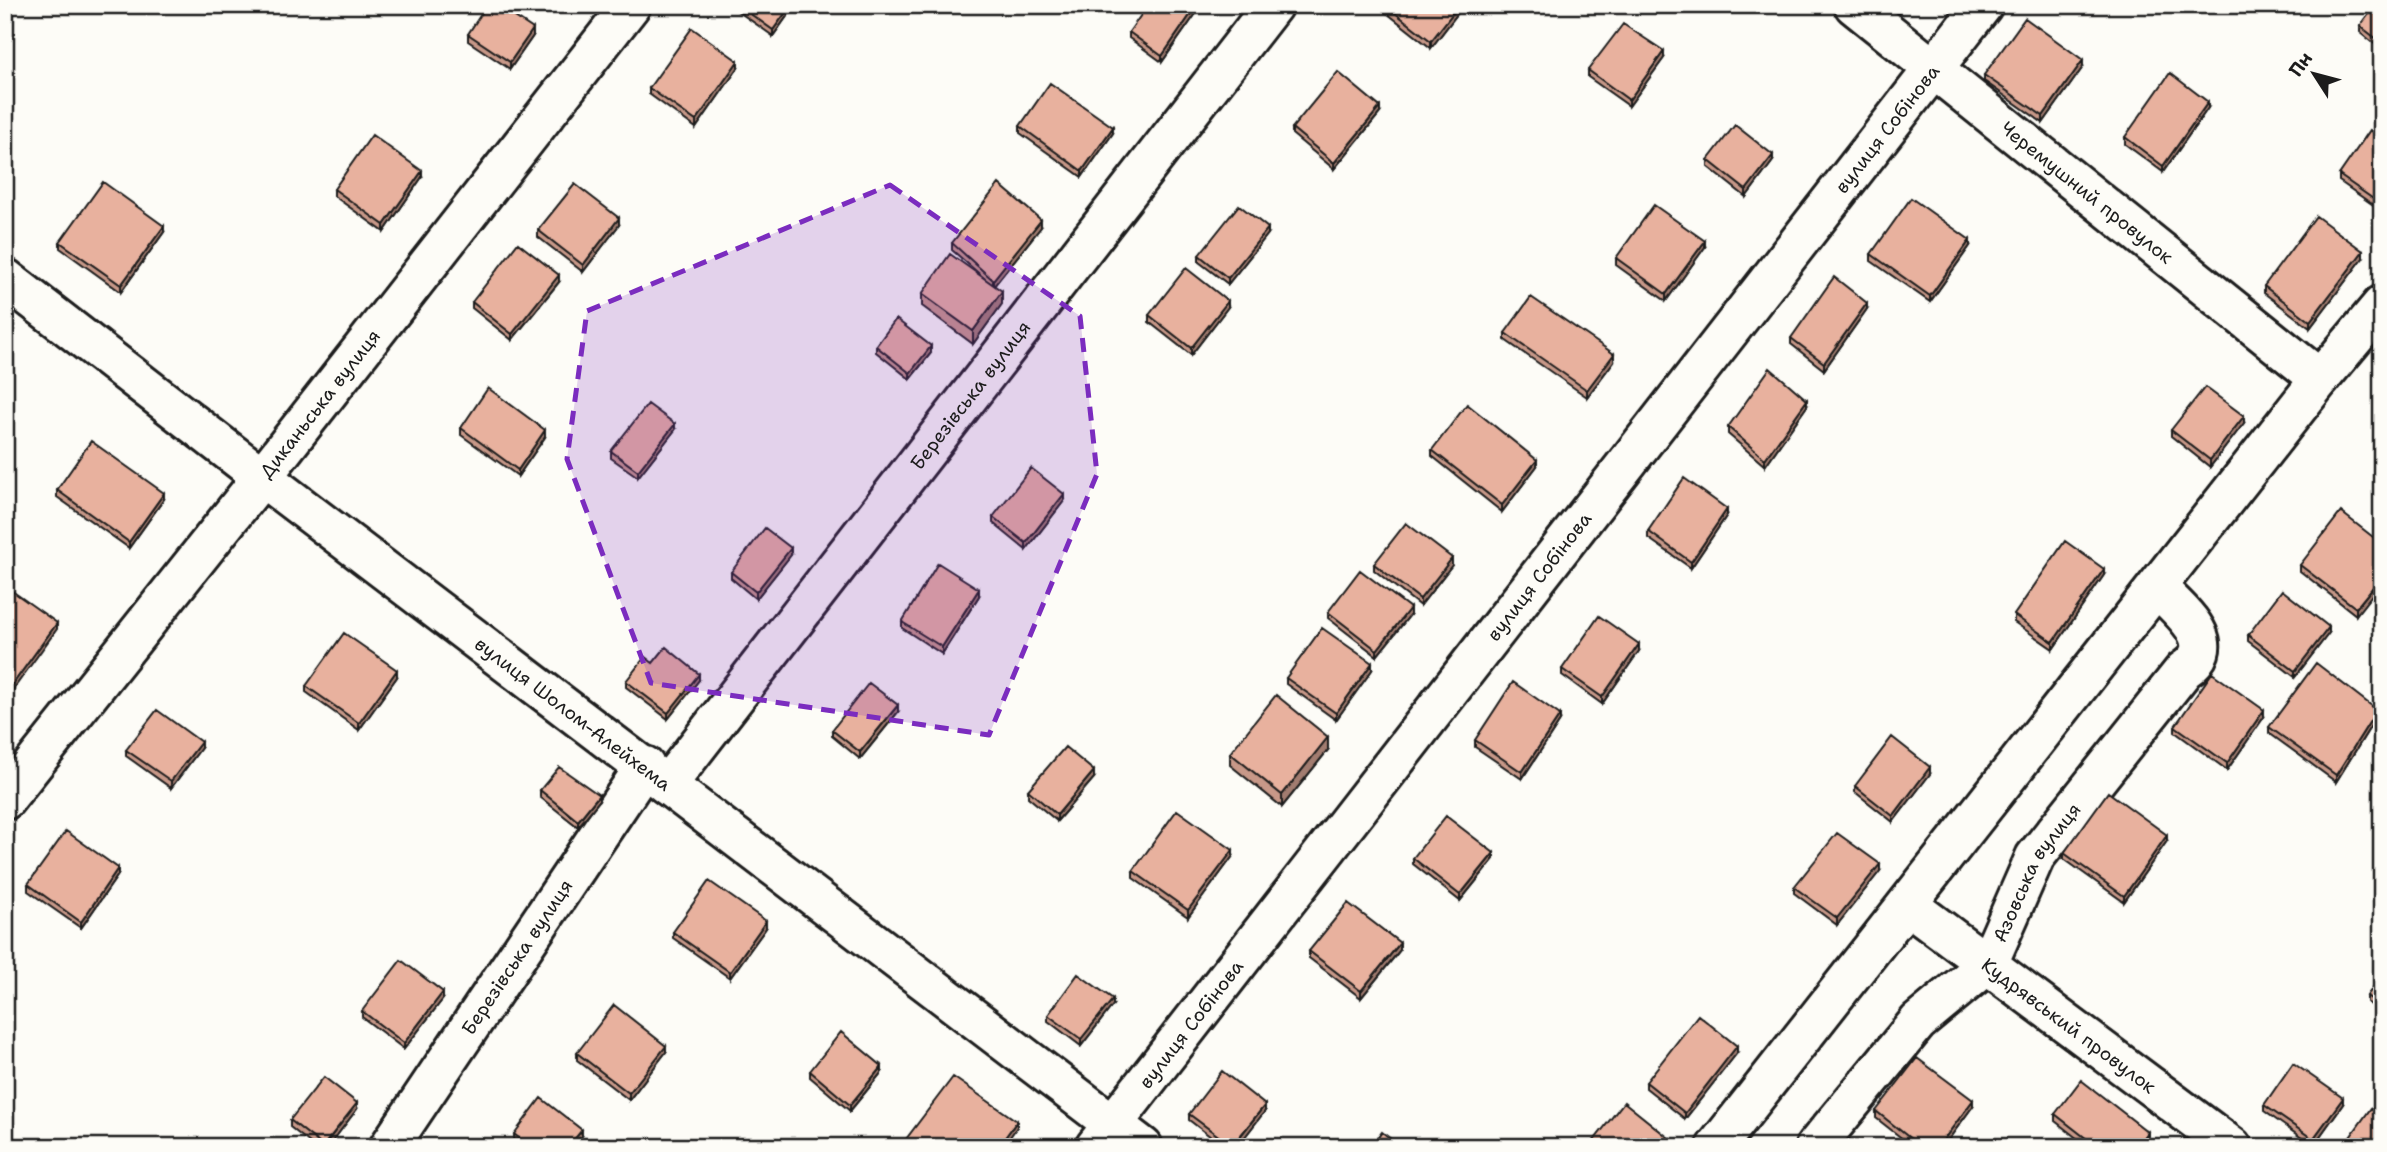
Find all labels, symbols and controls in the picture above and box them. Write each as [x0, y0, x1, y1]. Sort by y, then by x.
north arrow [2278, 38, 2348, 108]
text: Пн [2283, 47, 2318, 82]
street label: вулиця Собінова [1829, 59, 1945, 198]
street label: Черемушний провулок [1995, 116, 2178, 269]
street label: Березівська вулиця [905, 316, 1036, 475]
street label: Диканьська вулиця [254, 324, 386, 483]
street label: вулиця Собінова [1481, 507, 1597, 646]
street label: вулиця Шолом-Алейхема [470, 631, 676, 797]
street label: Азовська вулиця [1987, 798, 2086, 946]
street label: Березівська вулиця [456, 875, 578, 1040]
street label: Кудрявський провулок [1976, 952, 2161, 1099]
street label: вулиця Собінова [1133, 955, 1249, 1094]

